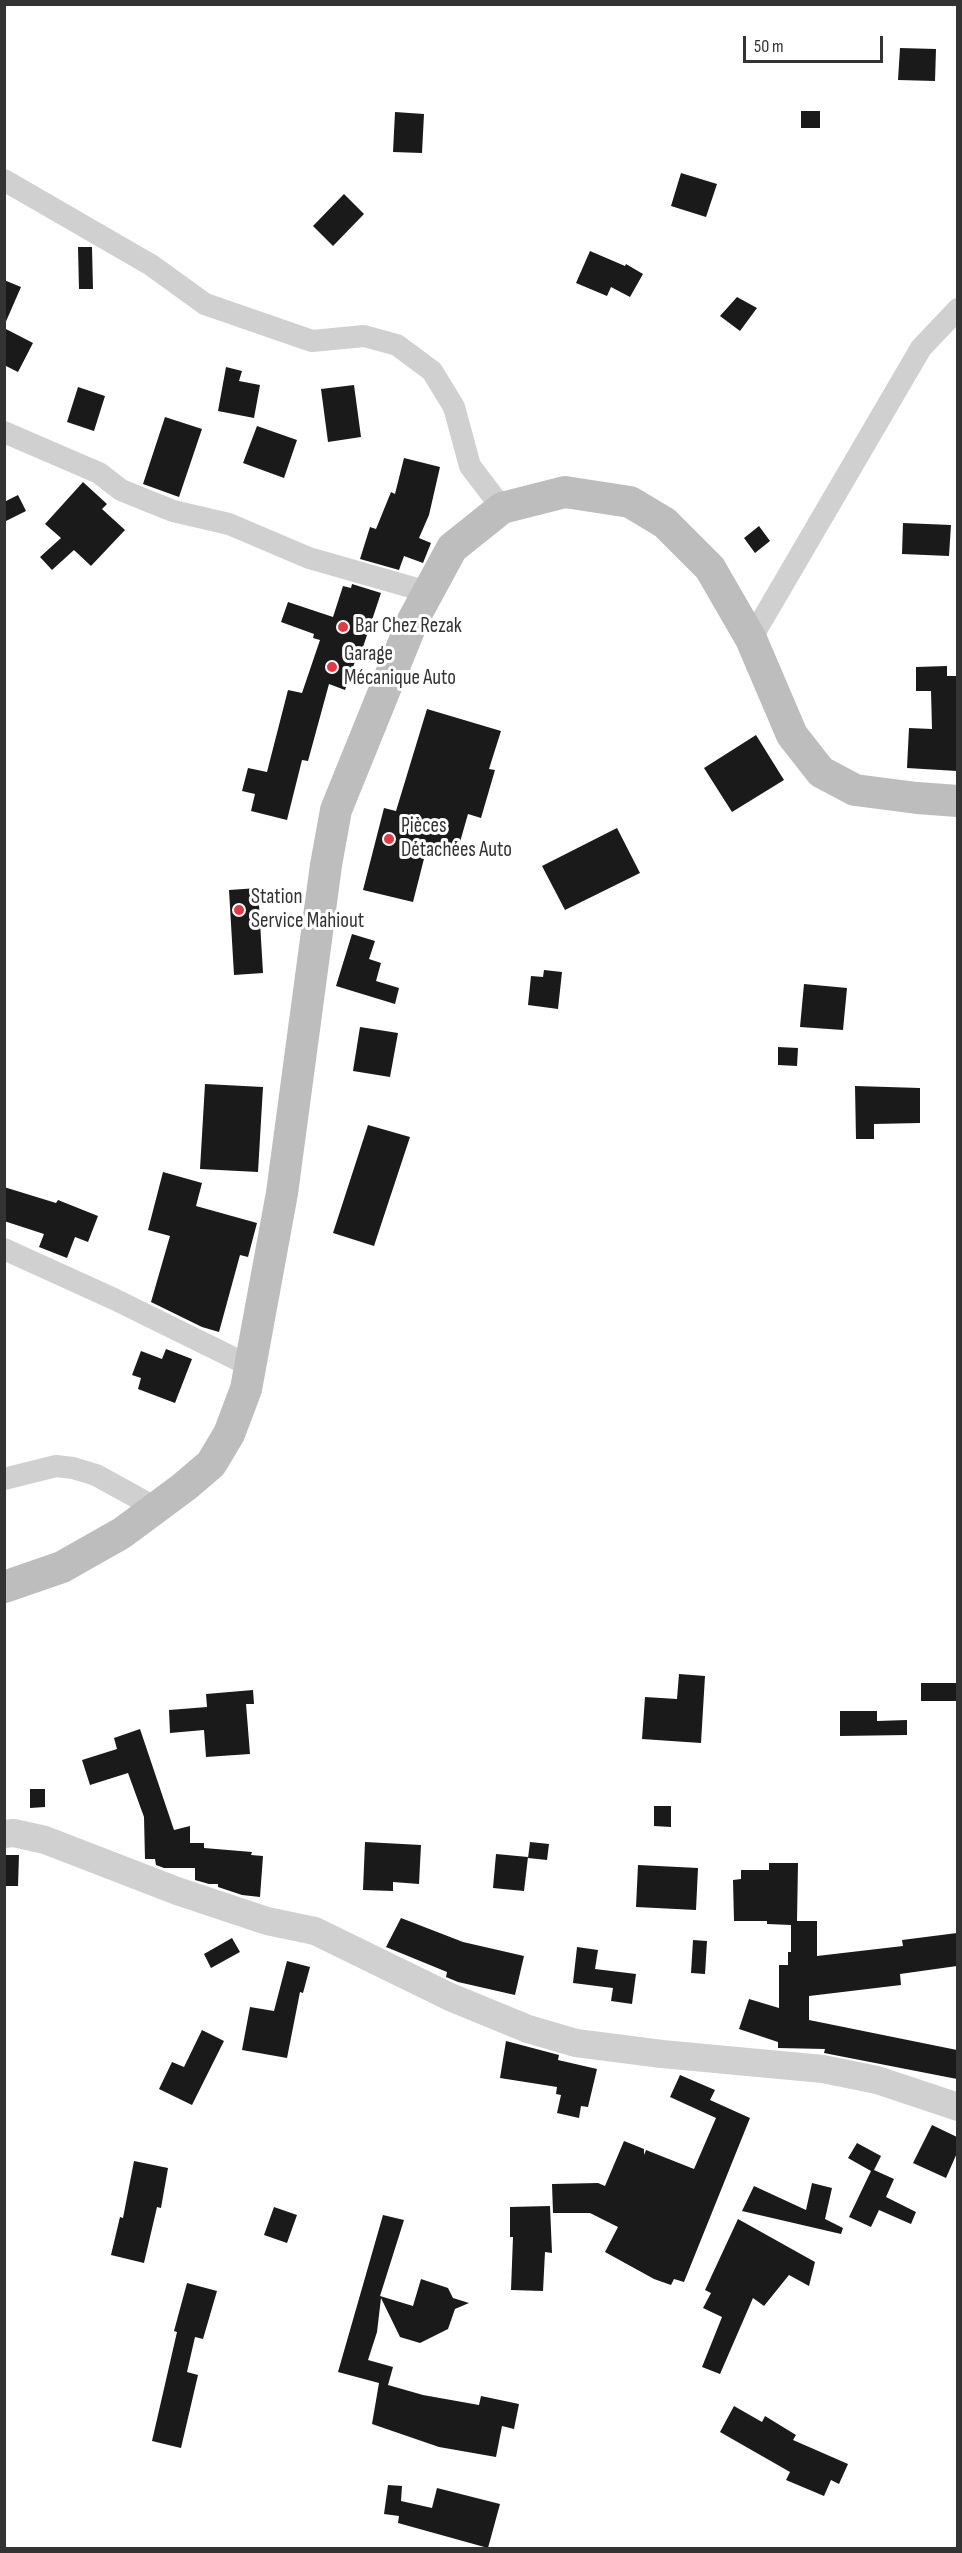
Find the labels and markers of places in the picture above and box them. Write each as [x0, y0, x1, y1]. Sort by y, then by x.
place label: Bar Chez Rezak [355, 614, 462, 640]
marker: Bar Chez Rezak [336, 620, 350, 634]
place label: Garage Mécanique Auto [344, 642, 456, 692]
marker: Garage Mécanique Auto [325, 660, 339, 674]
place label: Pièces Détachées Auto [401, 814, 512, 864]
marker: Pièces Détachées Auto [382, 832, 396, 846]
place label: Station Service Mahiout [251, 885, 364, 935]
marker: Station Service Mahiout [232, 903, 246, 917]

